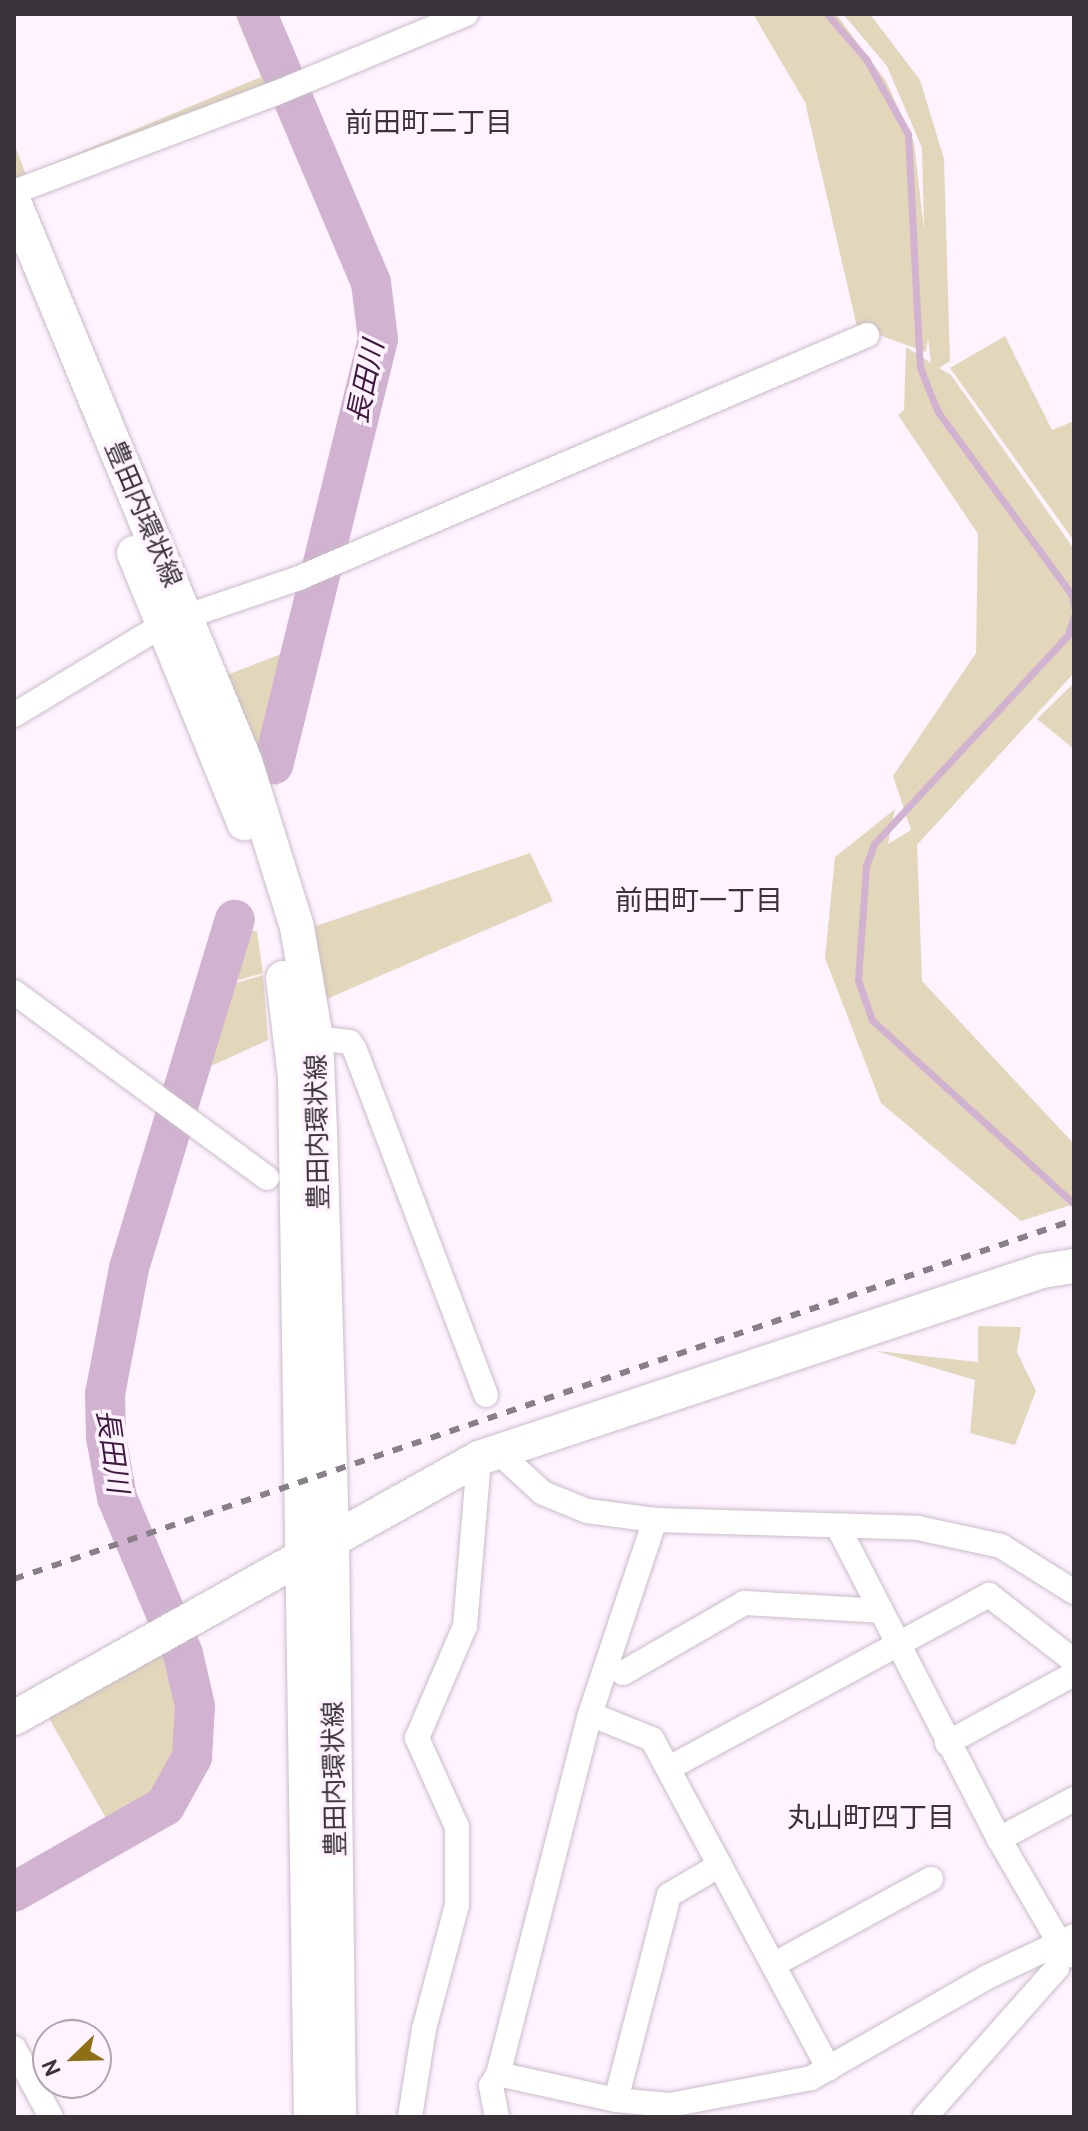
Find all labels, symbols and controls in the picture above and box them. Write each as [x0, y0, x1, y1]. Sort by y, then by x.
district label: 前田町二丁目 [345, 105, 513, 139]
water label: 長田川 [340, 337, 390, 427]
street label: 豊田内環状線 [98, 436, 188, 592]
district label: 前田町一丁目 [615, 883, 783, 917]
street label: 豊田内環状線 [301, 1054, 335, 1210]
water label: 長田川 [91, 1407, 135, 1495]
street label: 豊田内環状線 [318, 1701, 352, 1857]
district label: 丸山町四丁目 [787, 1800, 955, 1834]
north arrow [32, 2019, 112, 2099]
text: N [36, 2055, 67, 2080]

